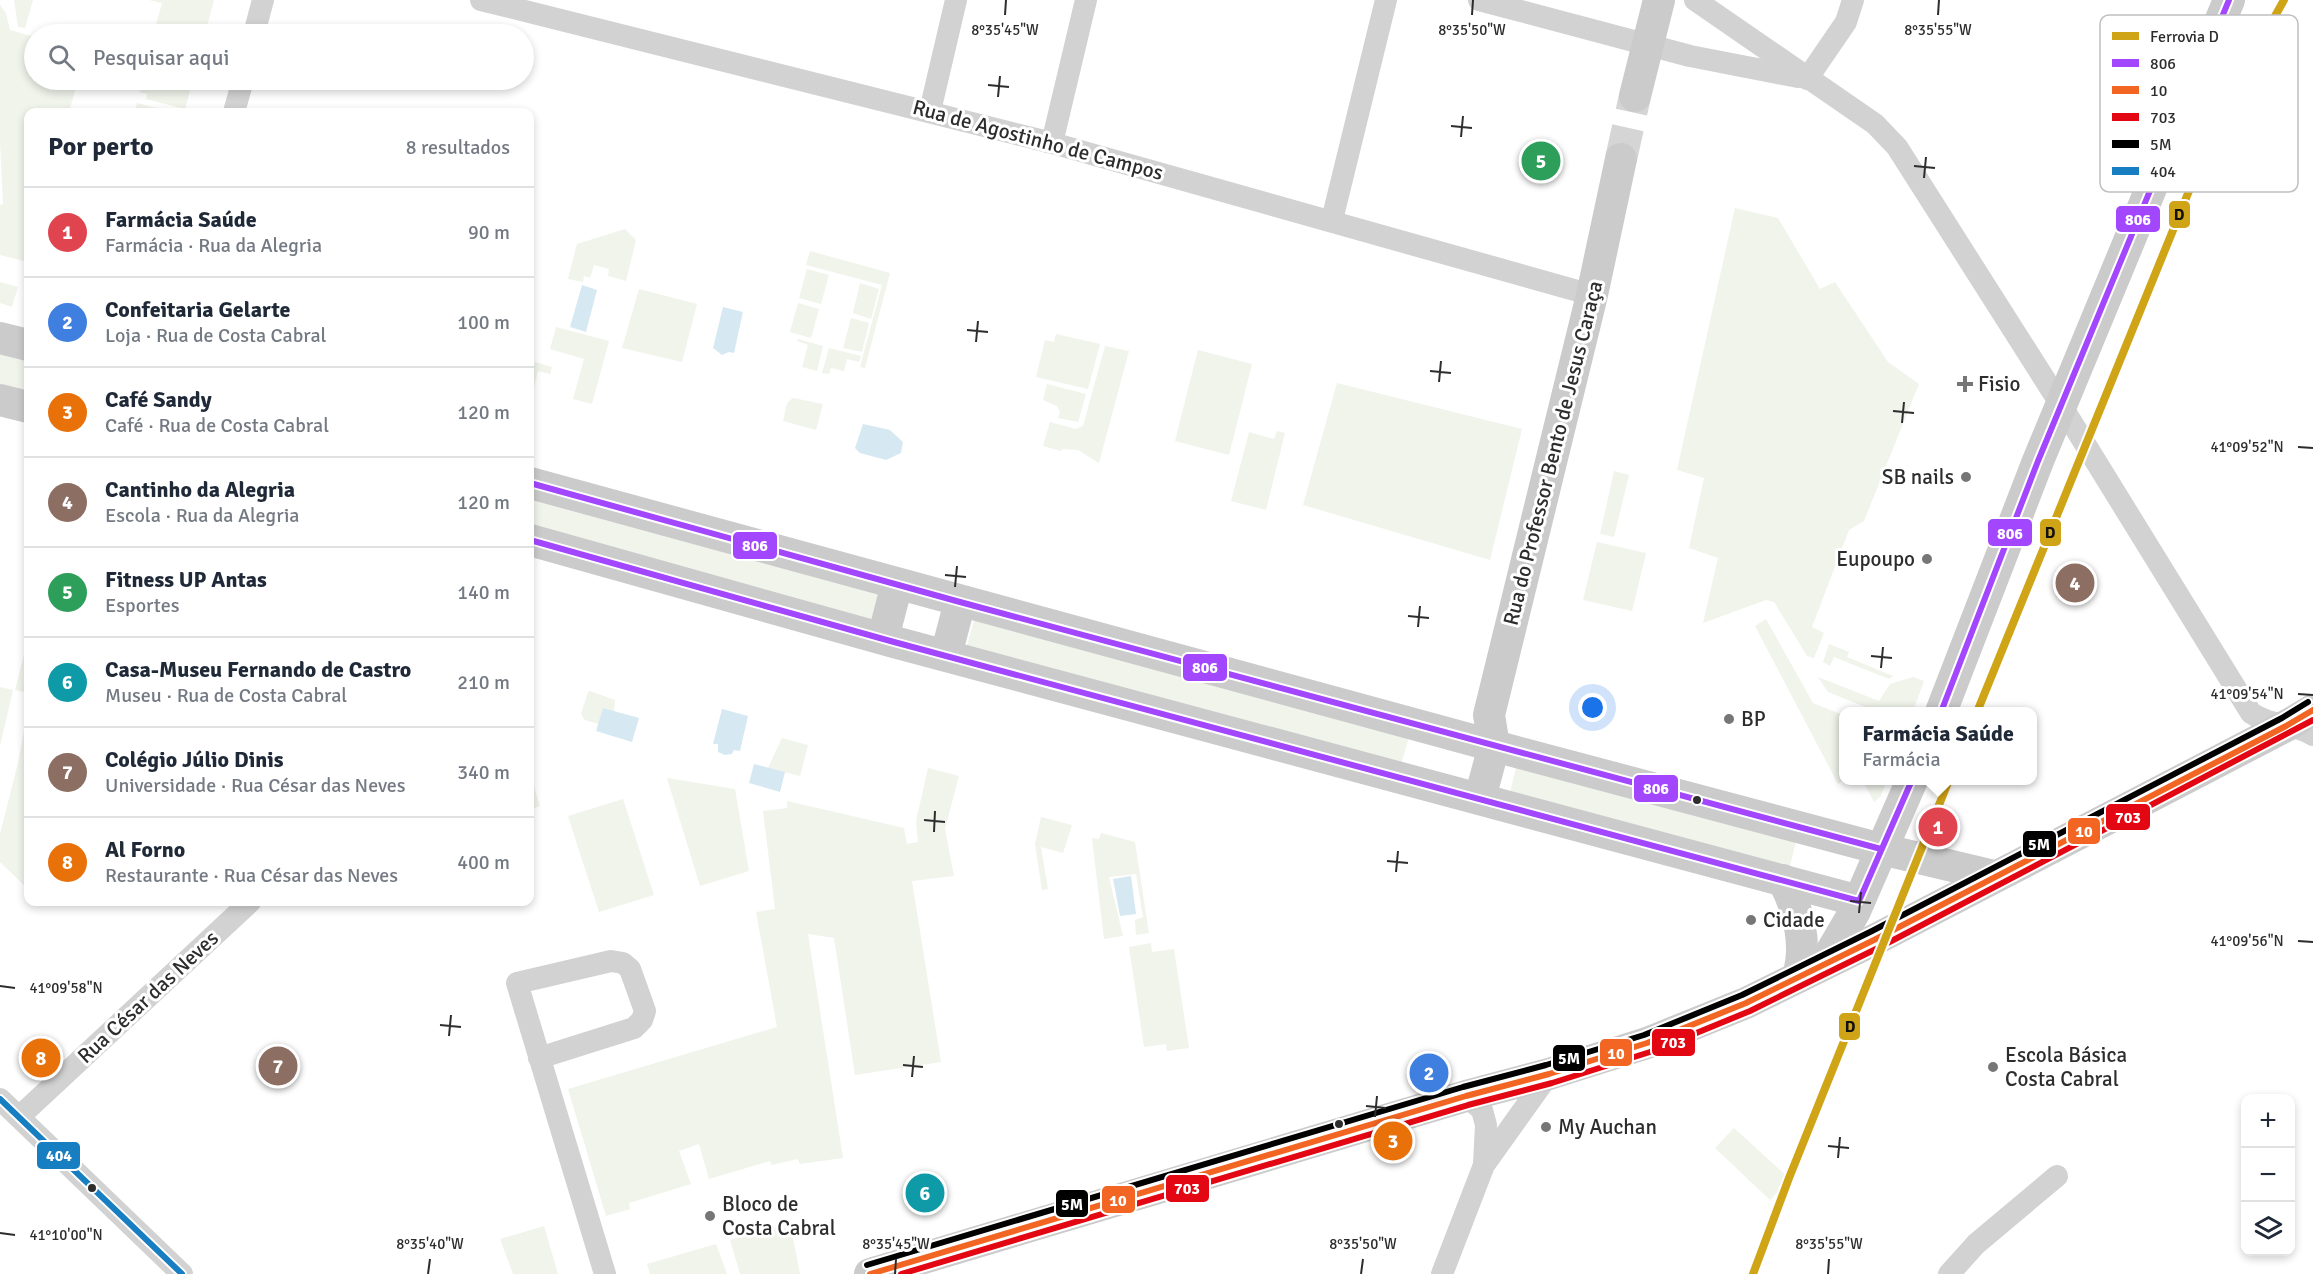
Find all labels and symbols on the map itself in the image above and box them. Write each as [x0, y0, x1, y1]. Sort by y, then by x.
legend [2100, 15, 2298, 192]
text: 8°35'45"W [971, 21, 1039, 39]
text: 8°35'50"W [1438, 21, 1506, 39]
text: 8°35'55"W [1904, 21, 1972, 39]
text: Ferrovia D [2150, 27, 2219, 47]
text: 806 [2150, 54, 2176, 74]
text: 10 [2150, 81, 2167, 101]
street label: Rua de Agostinho de Campos [910, 94, 1166, 186]
text: 703 [2150, 108, 2176, 128]
text: 5M [2150, 135, 2172, 155]
pin: 5 [1522, 138, 1560, 184]
text: 404 [2150, 162, 2176, 182]
line badge: D [2168, 200, 2191, 229]
line badge: 806 [2115, 205, 2161, 233]
text: D [2174, 205, 2185, 225]
text: 806 [2125, 210, 2151, 230]
street label: Rua do Professor Bento de Jesus Caraça [1498, 278, 1608, 628]
place label: Fisio [1978, 371, 2020, 397]
marker: Fisio [1956, 375, 1974, 393]
text: 41°09'52"N [2210, 438, 2284, 456]
place label: SB nails [1882, 464, 1954, 490]
marker: SB nails [1959, 470, 1973, 484]
line badge: 806 [1987, 518, 2033, 547]
line badge: D [2039, 518, 2062, 547]
text: D [2045, 523, 2056, 543]
text: 806 [1997, 524, 2023, 544]
line badge: 806 [732, 531, 778, 560]
text: 806 [742, 536, 768, 556]
place label: Eupoupo [1836, 546, 1915, 572]
marker: Eupoupo [1920, 552, 1934, 566]
pin: 4 [2056, 560, 2094, 606]
line badge: 806 [1182, 653, 1228, 682]
text: 806 [1192, 658, 1218, 678]
text: 41°09'54"N [2210, 685, 2284, 703]
your location [1578, 693, 1607, 722]
place label: BP [1741, 706, 1766, 732]
marker: BP [1722, 712, 1736, 726]
line badge: 806 [1633, 774, 1679, 803]
text: 806 [1643, 779, 1669, 799]
unlabelled marker [1691, 794, 1703, 806]
line badge: 703 [2105, 803, 2151, 831]
pin: 1 [1918, 804, 1958, 850]
text: 703 [2115, 808, 2141, 828]
line badge: 10 [2067, 817, 2101, 845]
text: 10 [2075, 822, 2093, 842]
line badge: 5M [2022, 830, 2057, 858]
text: 5M [2028, 835, 2050, 855]
place label: Cidade [1763, 907, 1825, 933]
marker: Cidade [1744, 913, 1758, 927]
street label: Rua César das Neves [72, 925, 224, 1069]
text: 41°09'56"N [2210, 932, 2284, 950]
text: 41°09'58"N [29, 979, 103, 997]
line badge: D [1838, 1012, 1861, 1041]
text: D [1845, 1017, 1856, 1037]
line badge: 703 [1651, 1028, 1696, 1057]
text: 703 [1660, 1033, 1686, 1053]
pin: 8 [22, 1036, 60, 1080]
line badge: 10 [1599, 1038, 1633, 1067]
place label: Escola Básica Costa Cabral [2005, 1042, 2127, 1092]
pin: 7 [258, 1044, 298, 1088]
line badge: 5M [1552, 1044, 1586, 1072]
text: 10 [1607, 1044, 1625, 1064]
text: 5M [1558, 1049, 1580, 1069]
pin: 2 [1410, 1050, 1448, 1096]
marker: Escola Básica Costa Cabral [1986, 1060, 2000, 1074]
place label: My Auchan [1558, 1114, 1657, 1140]
unlabelled marker [1333, 1118, 1345, 1130]
pin: 3 [1374, 1118, 1412, 1164]
marker: My Auchan [1539, 1120, 1553, 1134]
line badge: 404 [36, 1141, 81, 1170]
text: 404 [46, 1146, 72, 1166]
pin: 6 [906, 1170, 944, 1216]
line badge: 703 [1165, 1174, 1210, 1203]
text: 703 [1174, 1179, 1200, 1199]
unlabelled marker [86, 1182, 98, 1194]
line badge: 10 [1101, 1185, 1136, 1214]
line badge: 5M [1055, 1189, 1089, 1218]
place label: Bloco de Costa Cabral [722, 1191, 836, 1241]
text: 10 [1109, 1191, 1127, 1211]
text: 5M [1061, 1195, 1083, 1215]
marker: Bloco de Costa Cabral [703, 1209, 717, 1223]
text: 41°10'00"N [29, 1226, 103, 1244]
text: 8°35'40"W [396, 1235, 464, 1253]
text: 8°35'45"W [862, 1235, 930, 1253]
text: 8°35'50"W [1329, 1235, 1397, 1253]
text: 8°35'55"W [1795, 1235, 1863, 1253]

